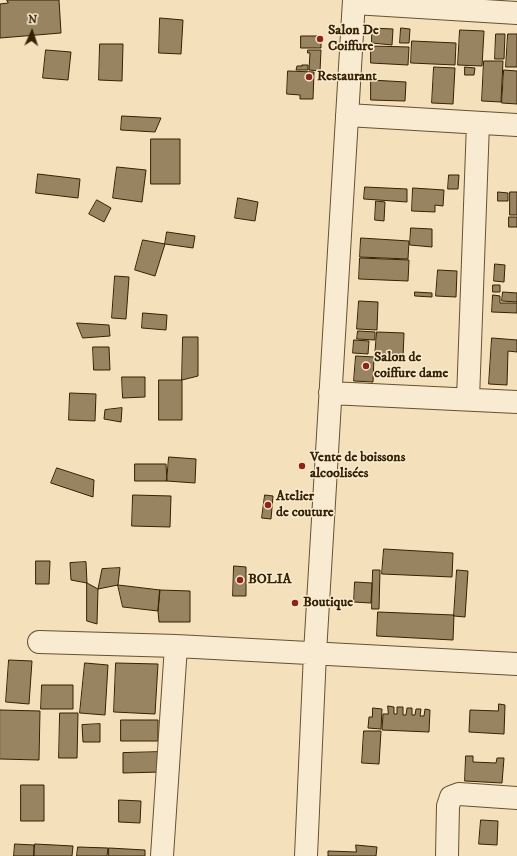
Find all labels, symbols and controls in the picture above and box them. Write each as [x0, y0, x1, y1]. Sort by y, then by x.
north arrow [12, 12, 52, 52]
text: N [28, 13, 38, 27]
place label: Salon De Coiffure [328, 23, 379, 56]
marker: Salon De Coiffure [315, 34, 325, 44]
place label: Restaurant [317, 69, 377, 85]
marker: Restaurant [304, 72, 314, 82]
place label: Salon de coiffure dame [374, 350, 448, 382]
marker: Salon de coiffure dame [361, 361, 371, 371]
place label: Vente de boissons alcoolisées [310, 450, 405, 482]
marker: Vente de boissons alcoolisées [297, 461, 307, 471]
place label: Atelier de couture [276, 489, 334, 522]
marker: Atelier de couture [263, 500, 273, 510]
place label: BOLIA [248, 572, 291, 588]
marker: BOLIA [235, 575, 245, 585]
place label: Boutique [303, 595, 353, 611]
marker: Boutique [290, 598, 300, 608]

